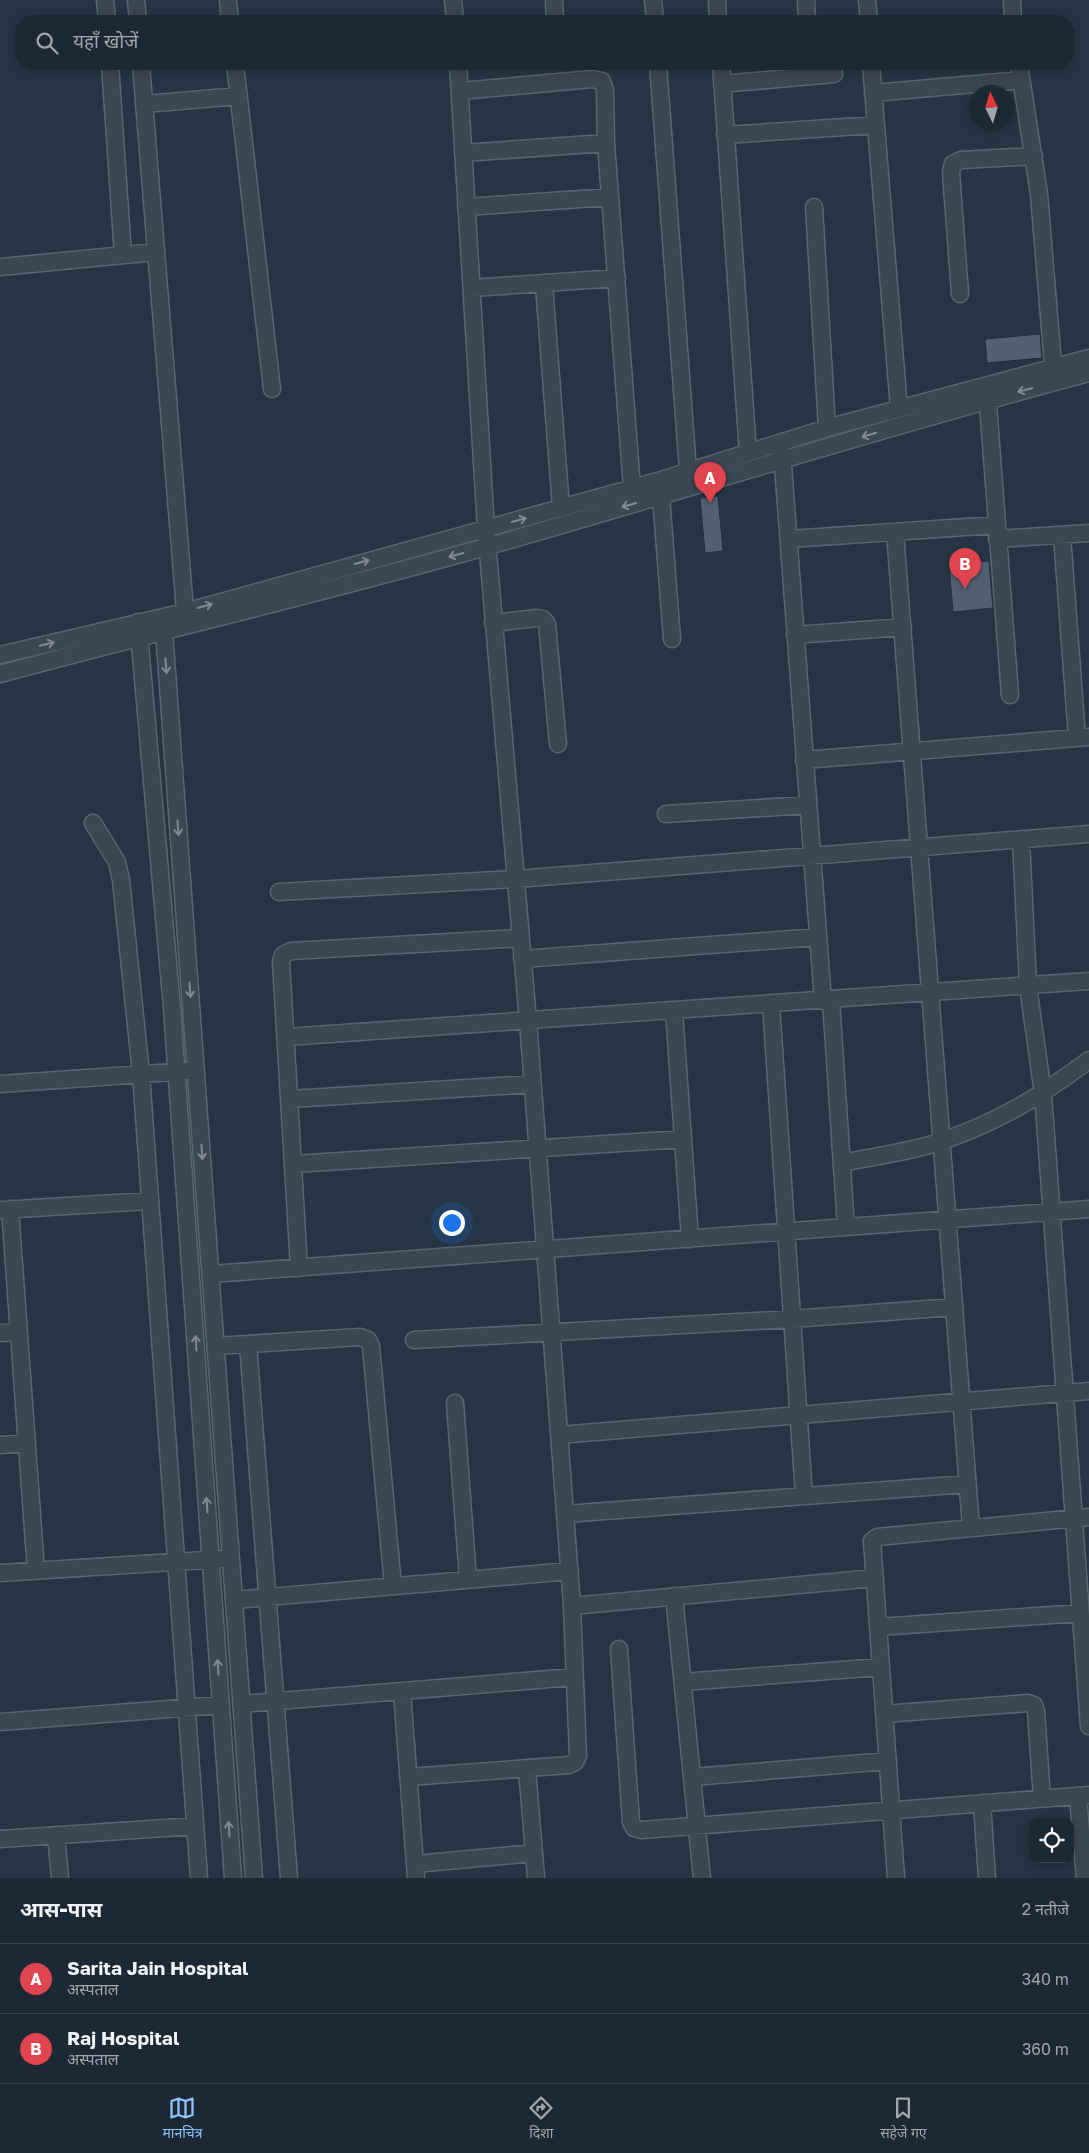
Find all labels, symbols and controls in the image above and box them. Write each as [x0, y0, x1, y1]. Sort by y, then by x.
search box [15, 15, 1074, 70]
icon: search [33, 29, 61, 57]
text: यहाँ खोजें [73, 29, 138, 52]
north arrow [969, 85, 1014, 130]
one-way arrow [1017, 386, 1033, 395]
one-way arrow [861, 431, 877, 441]
pin: A [694, 462, 726, 503]
one-way arrow [621, 501, 637, 511]
one-way arrow [510, 515, 526, 524]
pin: B [949, 548, 981, 589]
one-way arrow [448, 550, 464, 560]
one-way arrow [353, 556, 369, 566]
one-way arrow [197, 601, 213, 611]
one-way arrow [39, 639, 55, 648]
one-way arrow [162, 657, 171, 673]
one-way arrow [174, 820, 183, 836]
one-way arrow [186, 982, 195, 998]
one-way arrow [197, 1144, 207, 1160]
your location [439, 1210, 465, 1236]
one-way arrow [191, 1335, 200, 1351]
one-way arrow [203, 1497, 212, 1513]
one-way arrow [214, 1660, 223, 1676]
map controls [1029, 1818, 1074, 1863]
button: locate [1029, 1818, 1074, 1863]
one-way arrow [225, 1822, 234, 1838]
text: आस-पास [20, 1896, 102, 1922]
text: 2 नतीजे [1022, 1899, 1069, 1919]
text: Sarita Jain Hospital [67, 1956, 248, 1979]
text: A [30, 1969, 42, 1989]
text: 340 m [1022, 1969, 1069, 1989]
text: अस्पताल [67, 1979, 119, 1999]
text: Raj Hospital [67, 2026, 179, 2049]
text: B [30, 2039, 42, 2059]
text: 360 m [1022, 2039, 1069, 2059]
text: अस्पताल [67, 2049, 119, 2069]
tab: मानचित्र [162, 2094, 202, 2144]
tab: दिशा [527, 2094, 555, 2144]
tab: सहेजे गए [880, 2094, 927, 2144]

